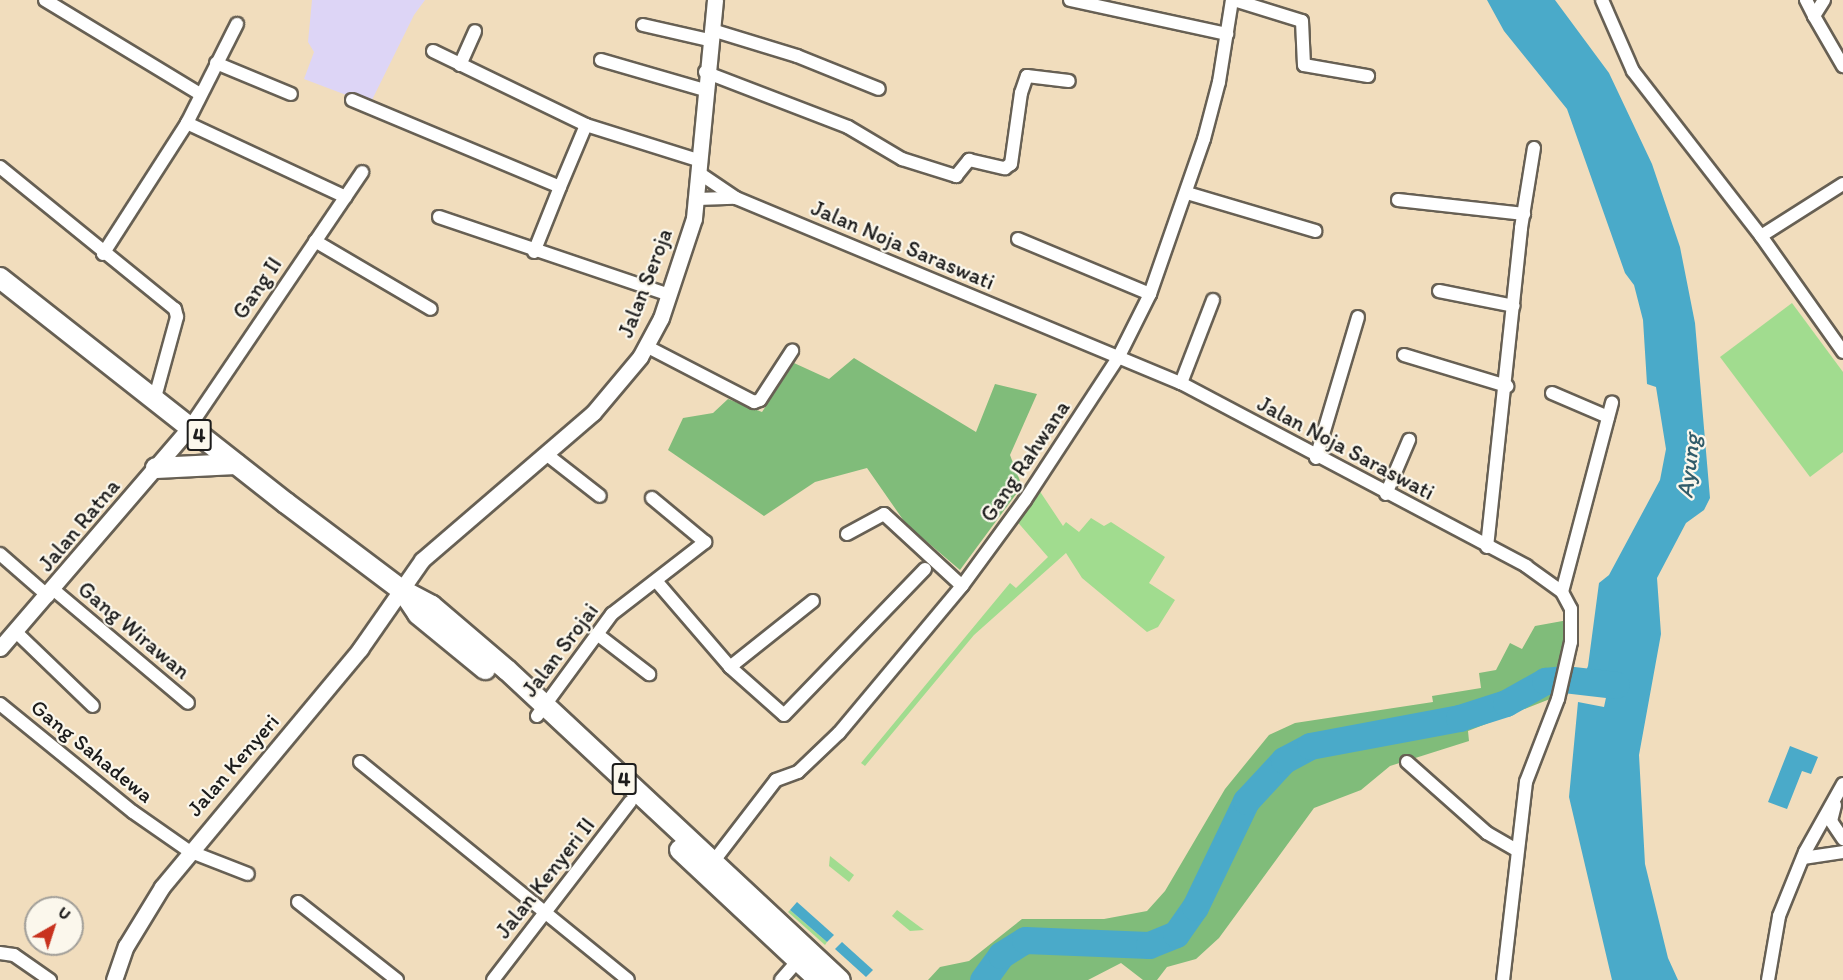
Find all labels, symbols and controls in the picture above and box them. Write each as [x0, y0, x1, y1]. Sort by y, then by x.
street label: Jalan Noja Saraswati [808, 195, 998, 295]
street label: Jalan Seroja [612, 225, 678, 341]
street label: Gang II [227, 252, 287, 324]
street label: Jalan Noja Saraswati [1253, 390, 1439, 506]
street label: Gang Rahwana [974, 395, 1076, 527]
road number: 4 [186, 417, 212, 453]
water label: Ayung [1670, 432, 1706, 500]
street label: Jalan Ratna [33, 474, 125, 576]
street label: Gang Wirawan [73, 576, 195, 684]
street label: Jalan Srojai [516, 598, 604, 702]
street label: Gang Sahadewa [25, 693, 159, 809]
street label: Jalan Kenyeri [181, 708, 285, 822]
road number: 4 [610, 761, 638, 797]
street label: Jalan Kenyeri II [490, 812, 600, 944]
north arrow [24, 896, 84, 956]
text: U [54, 902, 74, 924]

